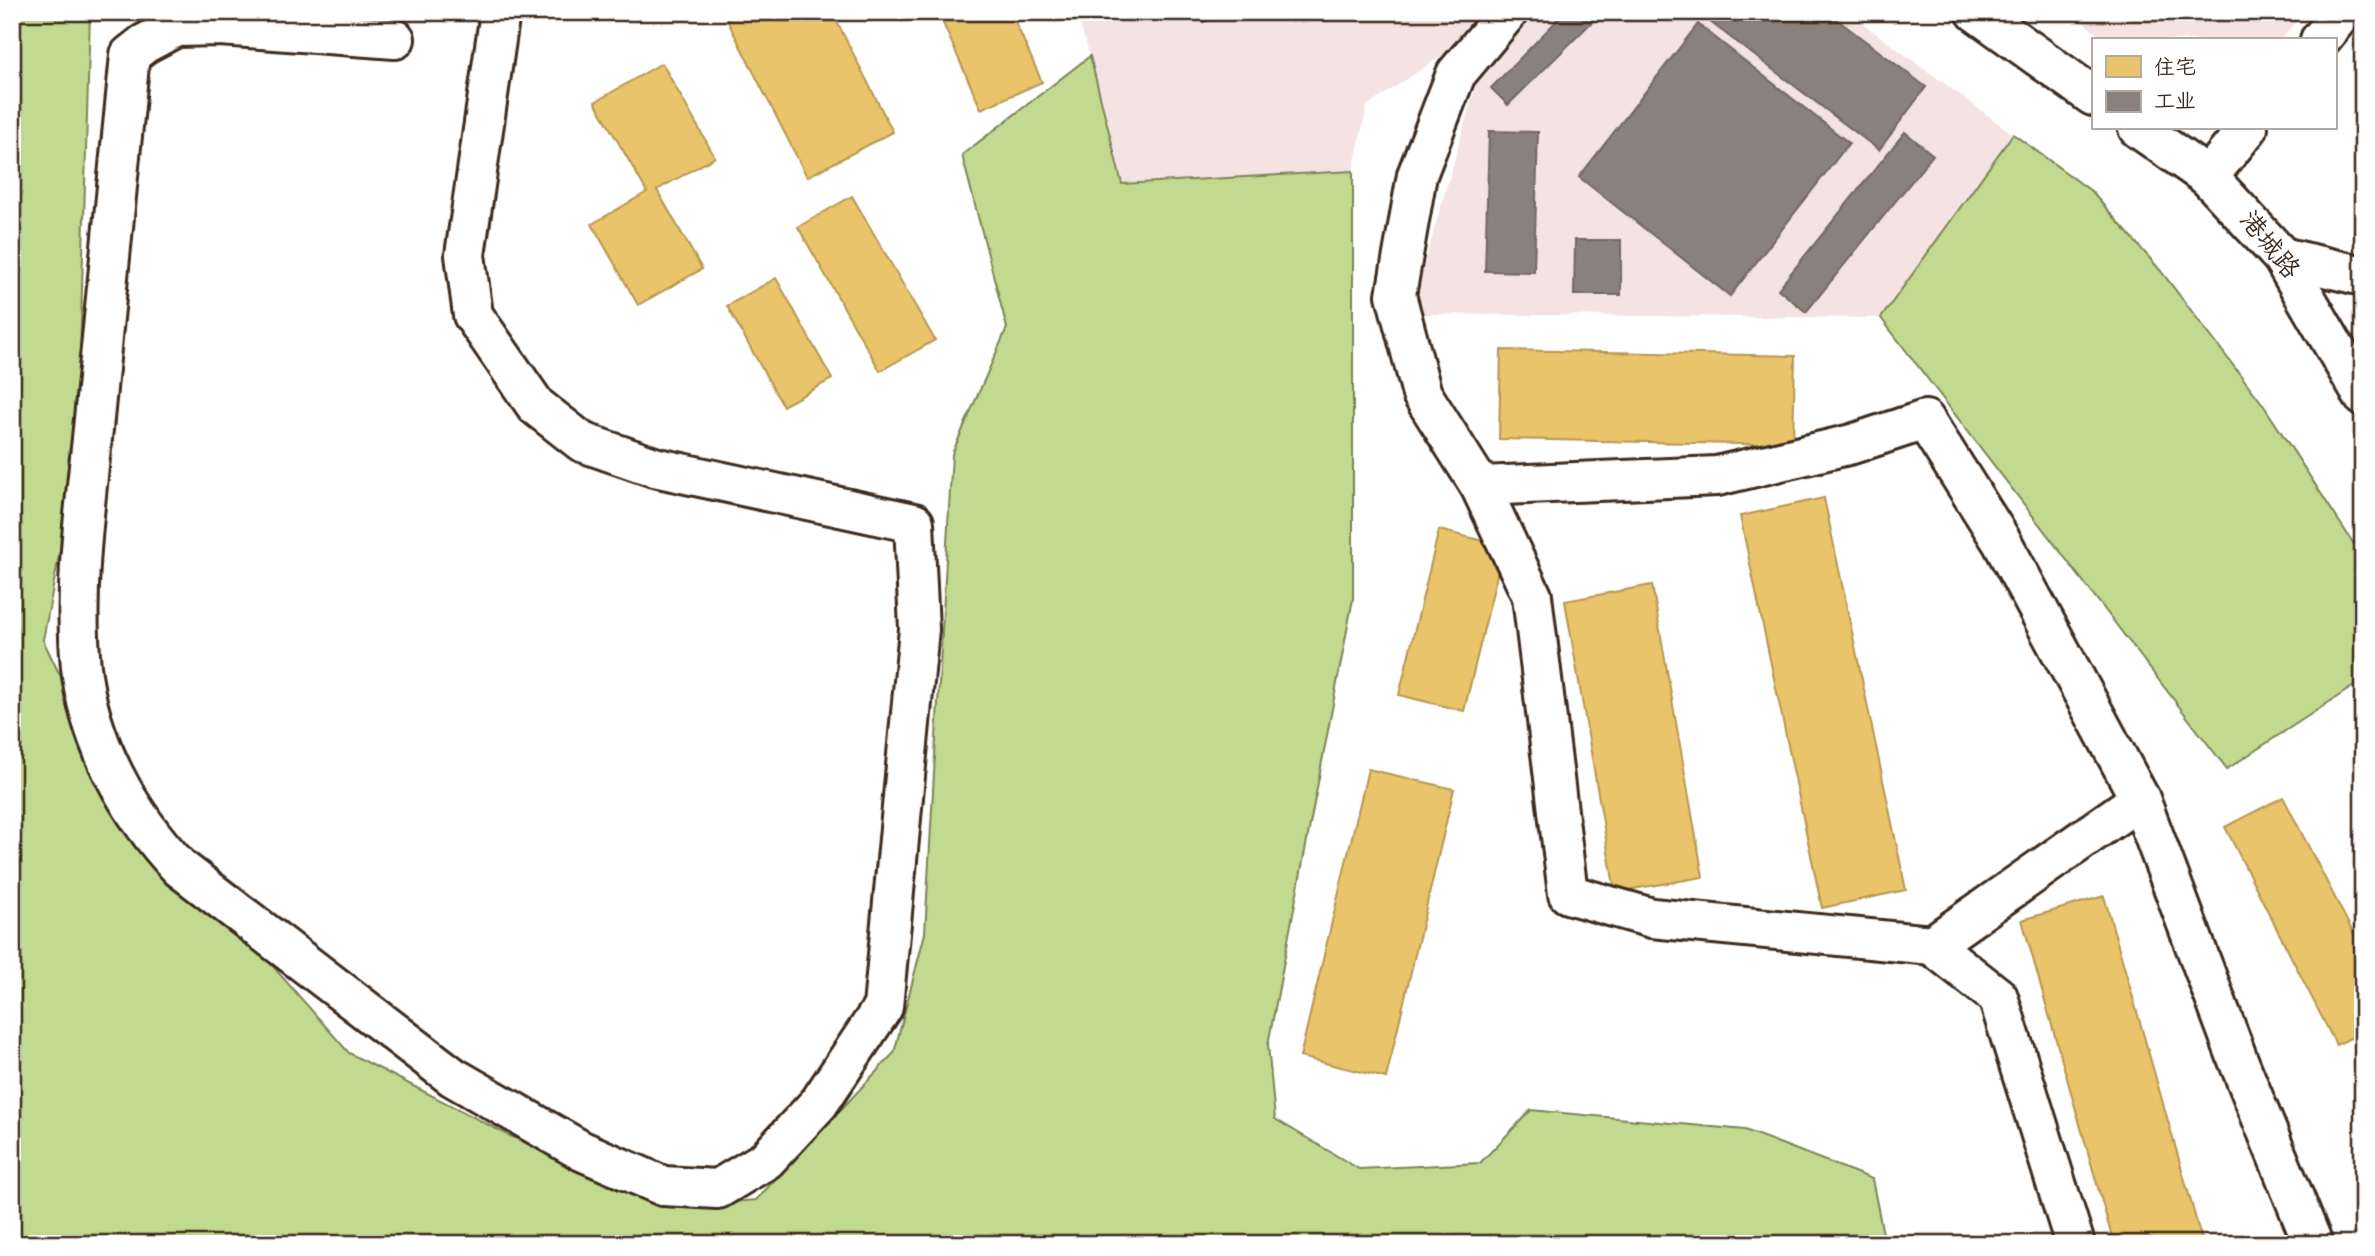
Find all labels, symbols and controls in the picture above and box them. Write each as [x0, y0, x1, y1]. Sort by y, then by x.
legend [2092, 38, 2336, 130]
text: 住宅 [2154, 56, 2196, 83]
text: 工业 [2154, 91, 2196, 117]
street label: 港城路 [2230, 206, 2305, 287]

